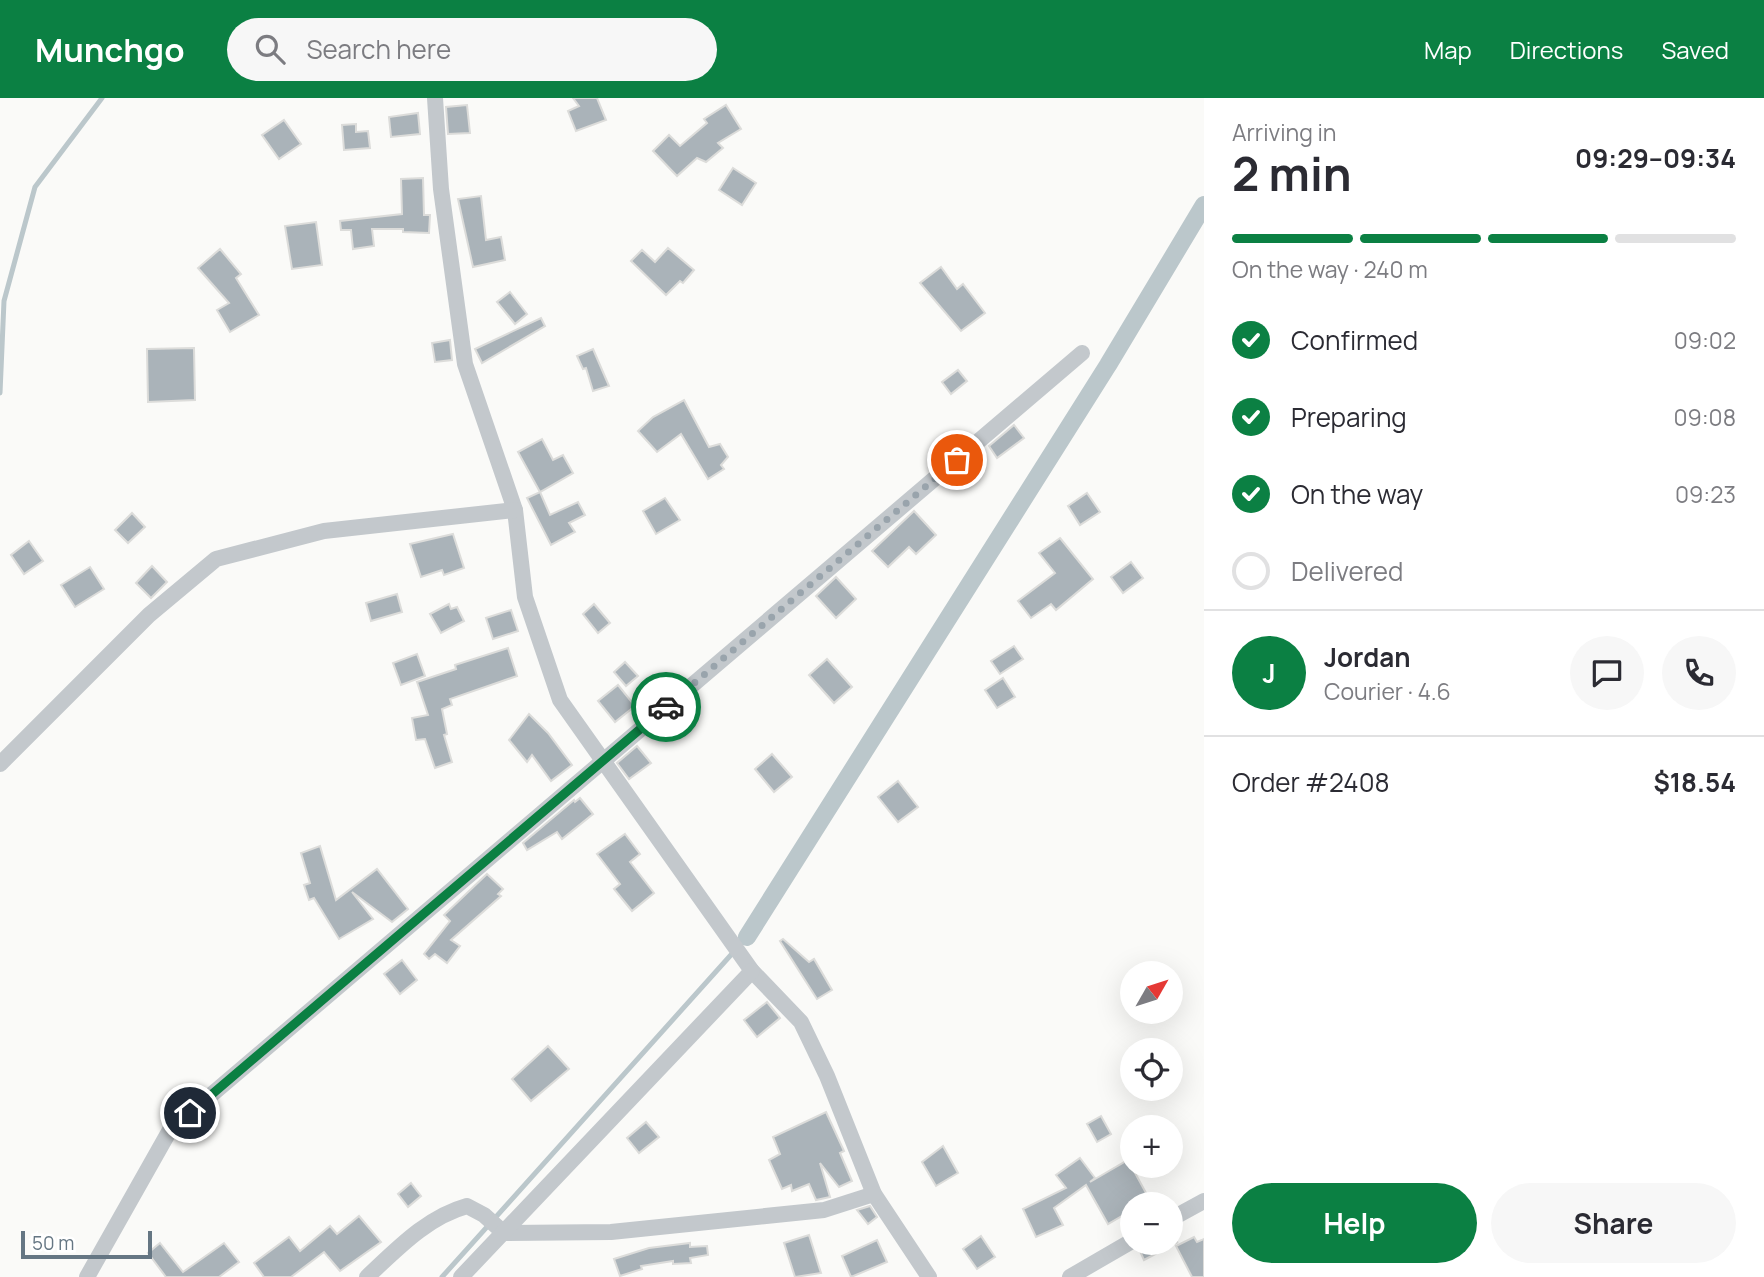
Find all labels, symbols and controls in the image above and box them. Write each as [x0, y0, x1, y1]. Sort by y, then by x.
search box [227, 18, 717, 81]
text: Munchgo [35, 27, 185, 72]
icon: search [251, 30, 289, 68]
text: Search here [307, 31, 451, 67]
text: Map [1424, 33, 1472, 66]
text: Directions [1510, 33, 1623, 66]
text: Saved [1661, 33, 1729, 66]
text: Arriving in [1232, 116, 1337, 148]
text: 09:29–09:34 [1575, 140, 1736, 176]
text: 2 min [1232, 142, 1352, 205]
text: On the way · 240 m [1232, 253, 1428, 285]
icon: check [1232, 321, 1270, 359]
text: Confirmed [1291, 322, 1418, 358]
text: 09:02 [1674, 324, 1736, 356]
icon: check [1232, 398, 1270, 436]
text: Preparing [1291, 399, 1407, 435]
text: 09:08 [1673, 401, 1736, 433]
pin [927, 430, 987, 490]
icon: bag [938, 441, 976, 479]
icon: check [1232, 475, 1270, 513]
text: On the way [1291, 476, 1423, 512]
text: 09:23 [1675, 478, 1736, 510]
text: Delivered [1291, 553, 1403, 589]
button: chat [1570, 636, 1644, 710]
button: phone [1662, 636, 1736, 710]
text: Jordan [1324, 639, 1410, 675]
text: J [1262, 655, 1276, 691]
courier [631, 672, 701, 742]
text: Courier · 4.6 [1324, 675, 1451, 707]
icon: car [647, 688, 685, 726]
text: Order #2408 [1232, 764, 1390, 800]
text: $18.54 [1653, 764, 1736, 800]
north arrow [1120, 961, 1183, 1024]
map controls [1120, 961, 1183, 1255]
button: locate [1120, 1038, 1183, 1101]
pin [160, 1083, 220, 1143]
icon: home [171, 1094, 209, 1132]
button: + [1120, 1115, 1183, 1178]
button: Help [1232, 1183, 1477, 1263]
button: Share [1491, 1183, 1736, 1263]
button: − [1120, 1192, 1183, 1255]
scale bar [21, 1228, 152, 1260]
text: 50 m [32, 1230, 74, 1256]

